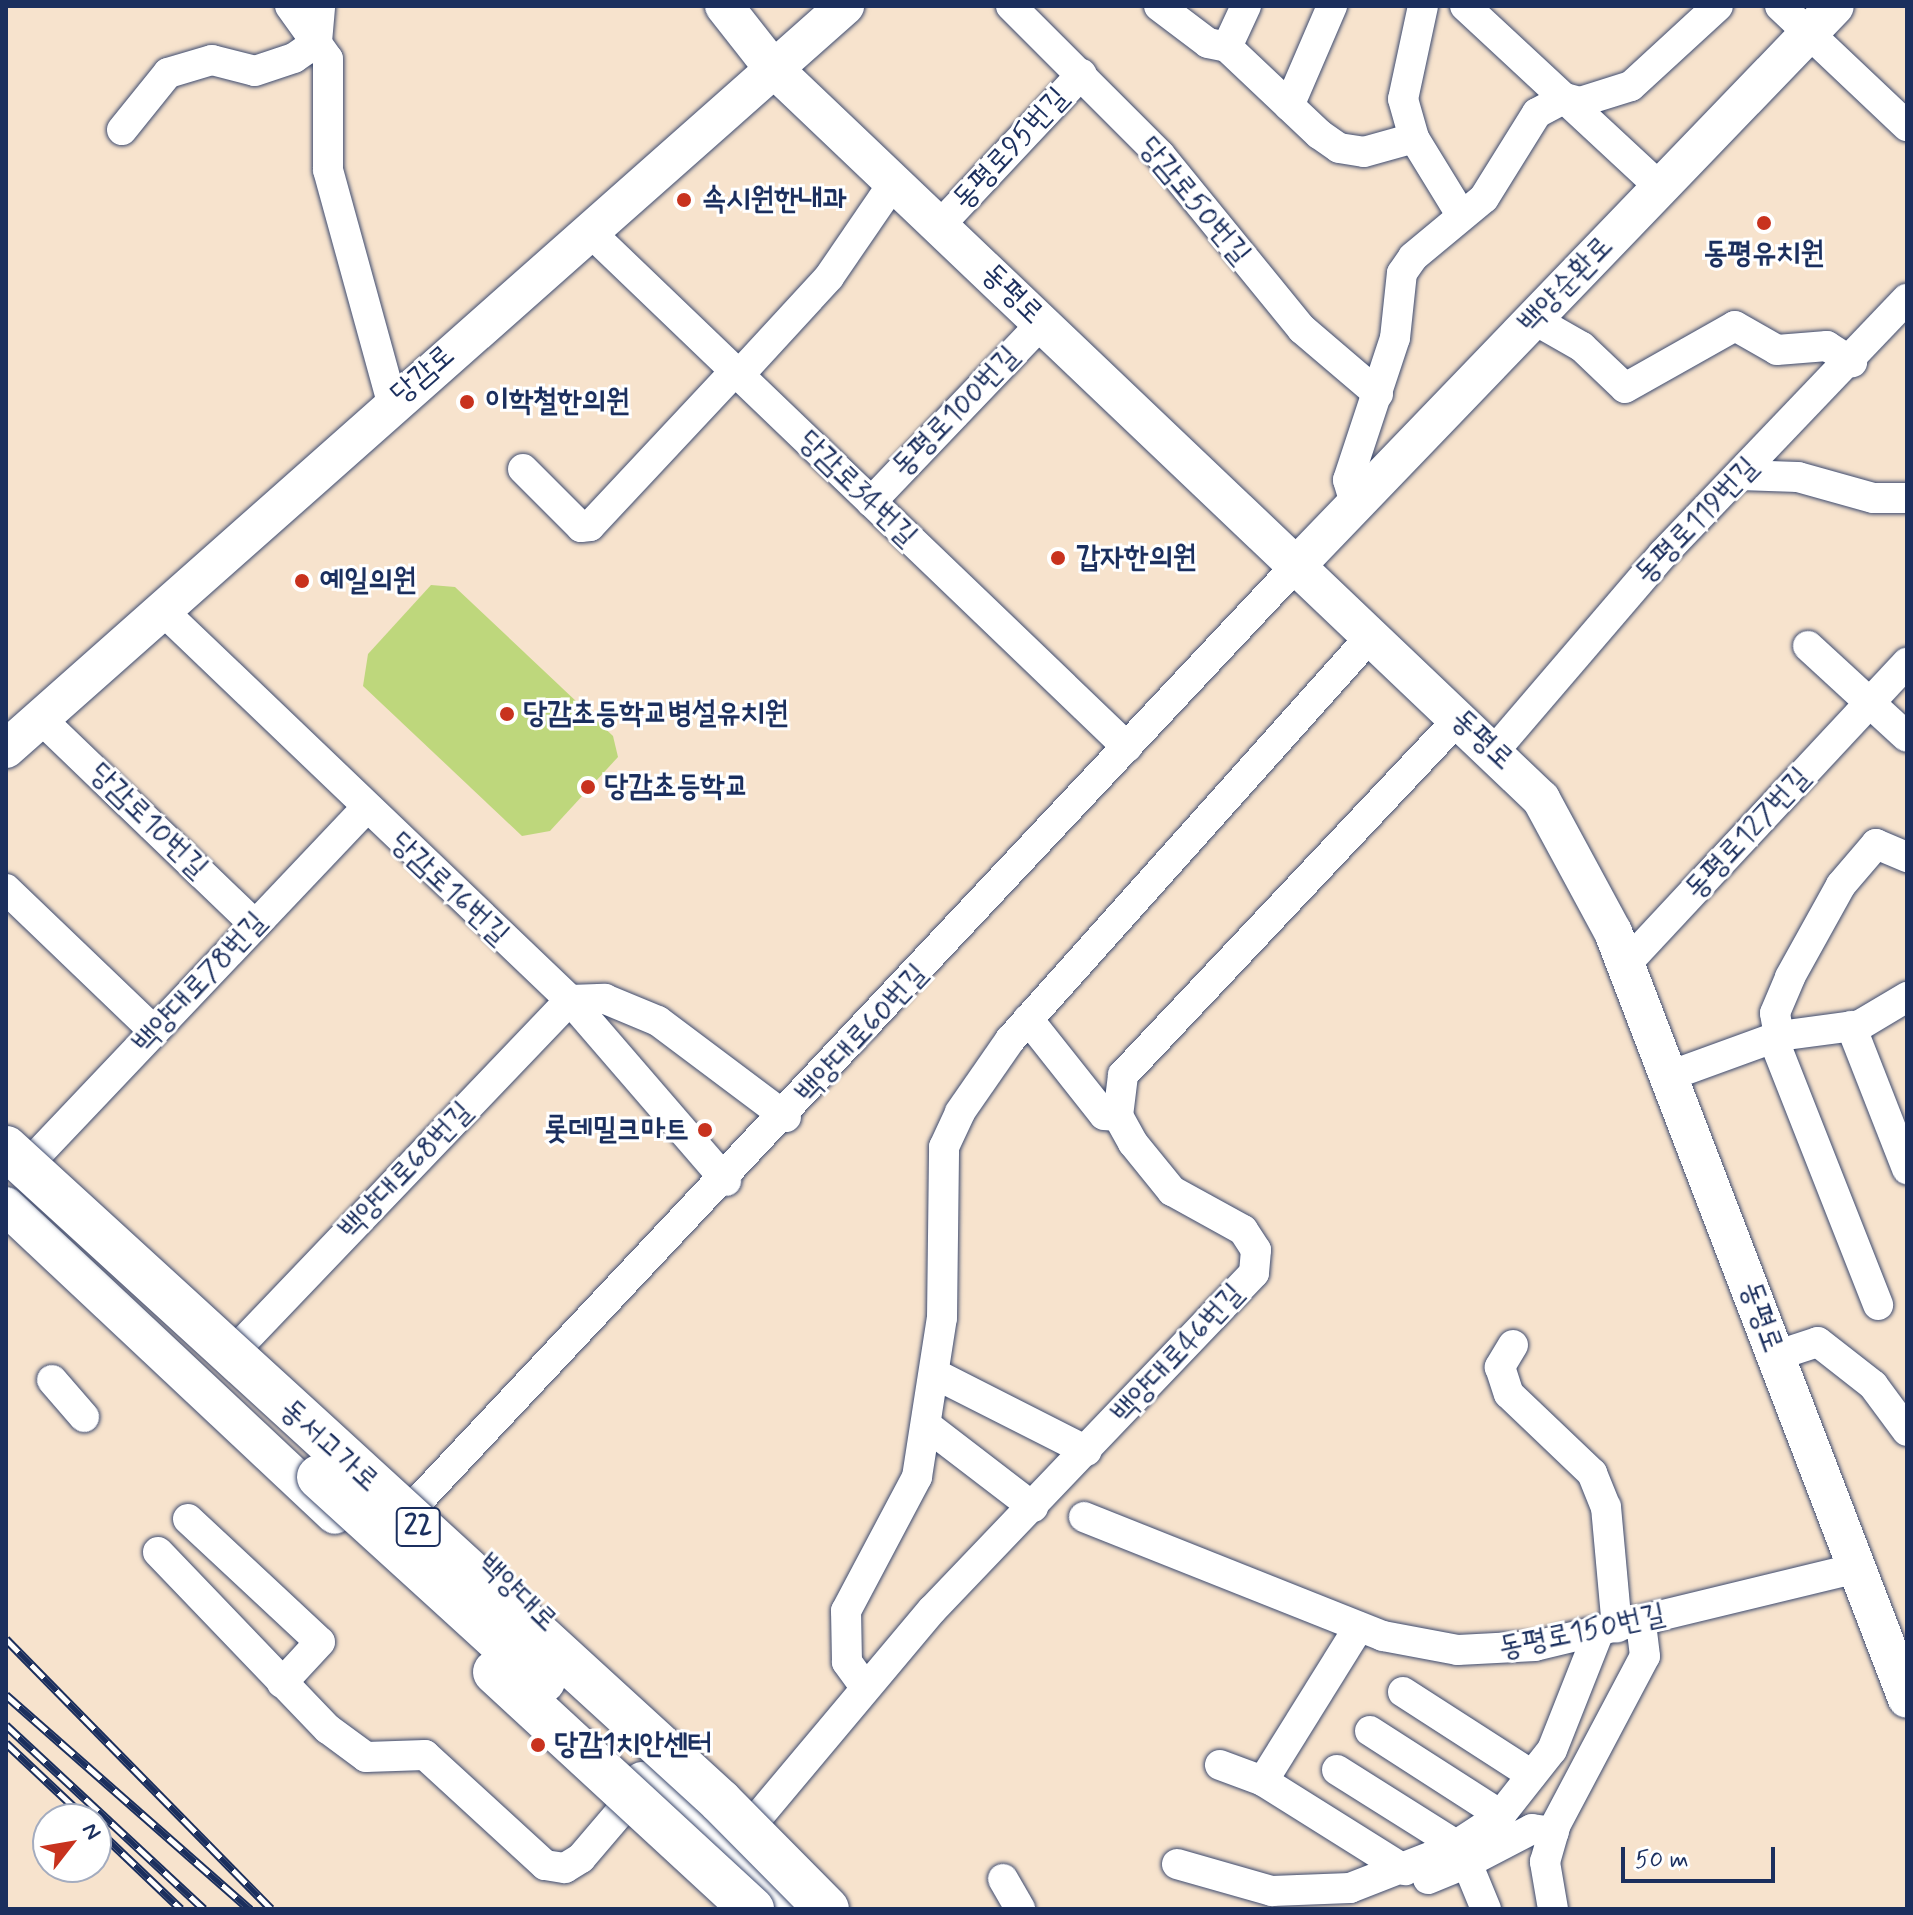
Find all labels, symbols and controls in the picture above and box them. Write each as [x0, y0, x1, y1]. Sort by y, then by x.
street label: 동평로95번길 [946, 81, 1076, 217]
street label: 당감로50번길 [1130, 130, 1258, 272]
place label: 속시원한내과 [702, 182, 847, 218]
marker: 속시원한내과 [673, 189, 695, 211]
marker: 동평유치원 [1755, 214, 1773, 232]
street label: 백양순환로 [1511, 229, 1621, 341]
place label: 동평유치원 [1704, 236, 1824, 272]
street label: 동평로 [973, 256, 1051, 332]
street label: 당감로 [384, 338, 462, 412]
street label: 동평로100번길 [885, 339, 1027, 485]
place label: 이학철한의원 [485, 384, 630, 420]
marker: 이학철한의원 [456, 391, 478, 413]
street label: 당감로34번길 [790, 423, 924, 555]
street label: 동평로119번길 [1628, 450, 1766, 592]
place label: 갑자한의원 [1076, 540, 1197, 576]
marker: 갑자한의원 [1047, 547, 1069, 569]
place label: 예일의원 [320, 563, 417, 599]
marker: 예일의원 [291, 570, 313, 592]
place label: 당감초등학교병설유치원 [523, 696, 789, 732]
street label: 동평로 [1443, 702, 1521, 778]
marker: 당감초등학교병설유치원 [498, 705, 516, 723]
street label: 당감로10번길 [81, 756, 215, 886]
street label: 동평로127번길 [1678, 761, 1818, 907]
place label: 당감초등학교 [604, 769, 749, 805]
marker: 당감초등학교 [579, 778, 597, 796]
street label: 당감로16번길 [382, 825, 516, 953]
street label: 백양대로78번길 [125, 905, 275, 1061]
street label: 백양대로60번길 [788, 957, 936, 1111]
street label: 백양대로68번길 [332, 1095, 480, 1247]
place label: 롯데밀크마트 [544, 1112, 689, 1148]
marker: 롯데밀크마트 [696, 1121, 714, 1139]
street label: 백양대로46번길 [1104, 1277, 1252, 1431]
street label: 동평로 [1732, 1277, 1790, 1357]
street label: 동서고가로 [272, 1392, 386, 1500]
road number: 22 [394, 1503, 442, 1551]
street label: 백양대로 [470, 1547, 564, 1639]
street label: 동평로150번길 [1496, 1597, 1668, 1667]
place label: 당감1치안센터 [554, 1727, 712, 1763]
marker: 당감1치안센터 [529, 1736, 547, 1754]
north arrow [32, 1803, 112, 1883]
text: N [75, 1818, 107, 1845]
scale bar [1625, 1831, 1779, 1881]
text: 50 m [1635, 1845, 1689, 1876]

